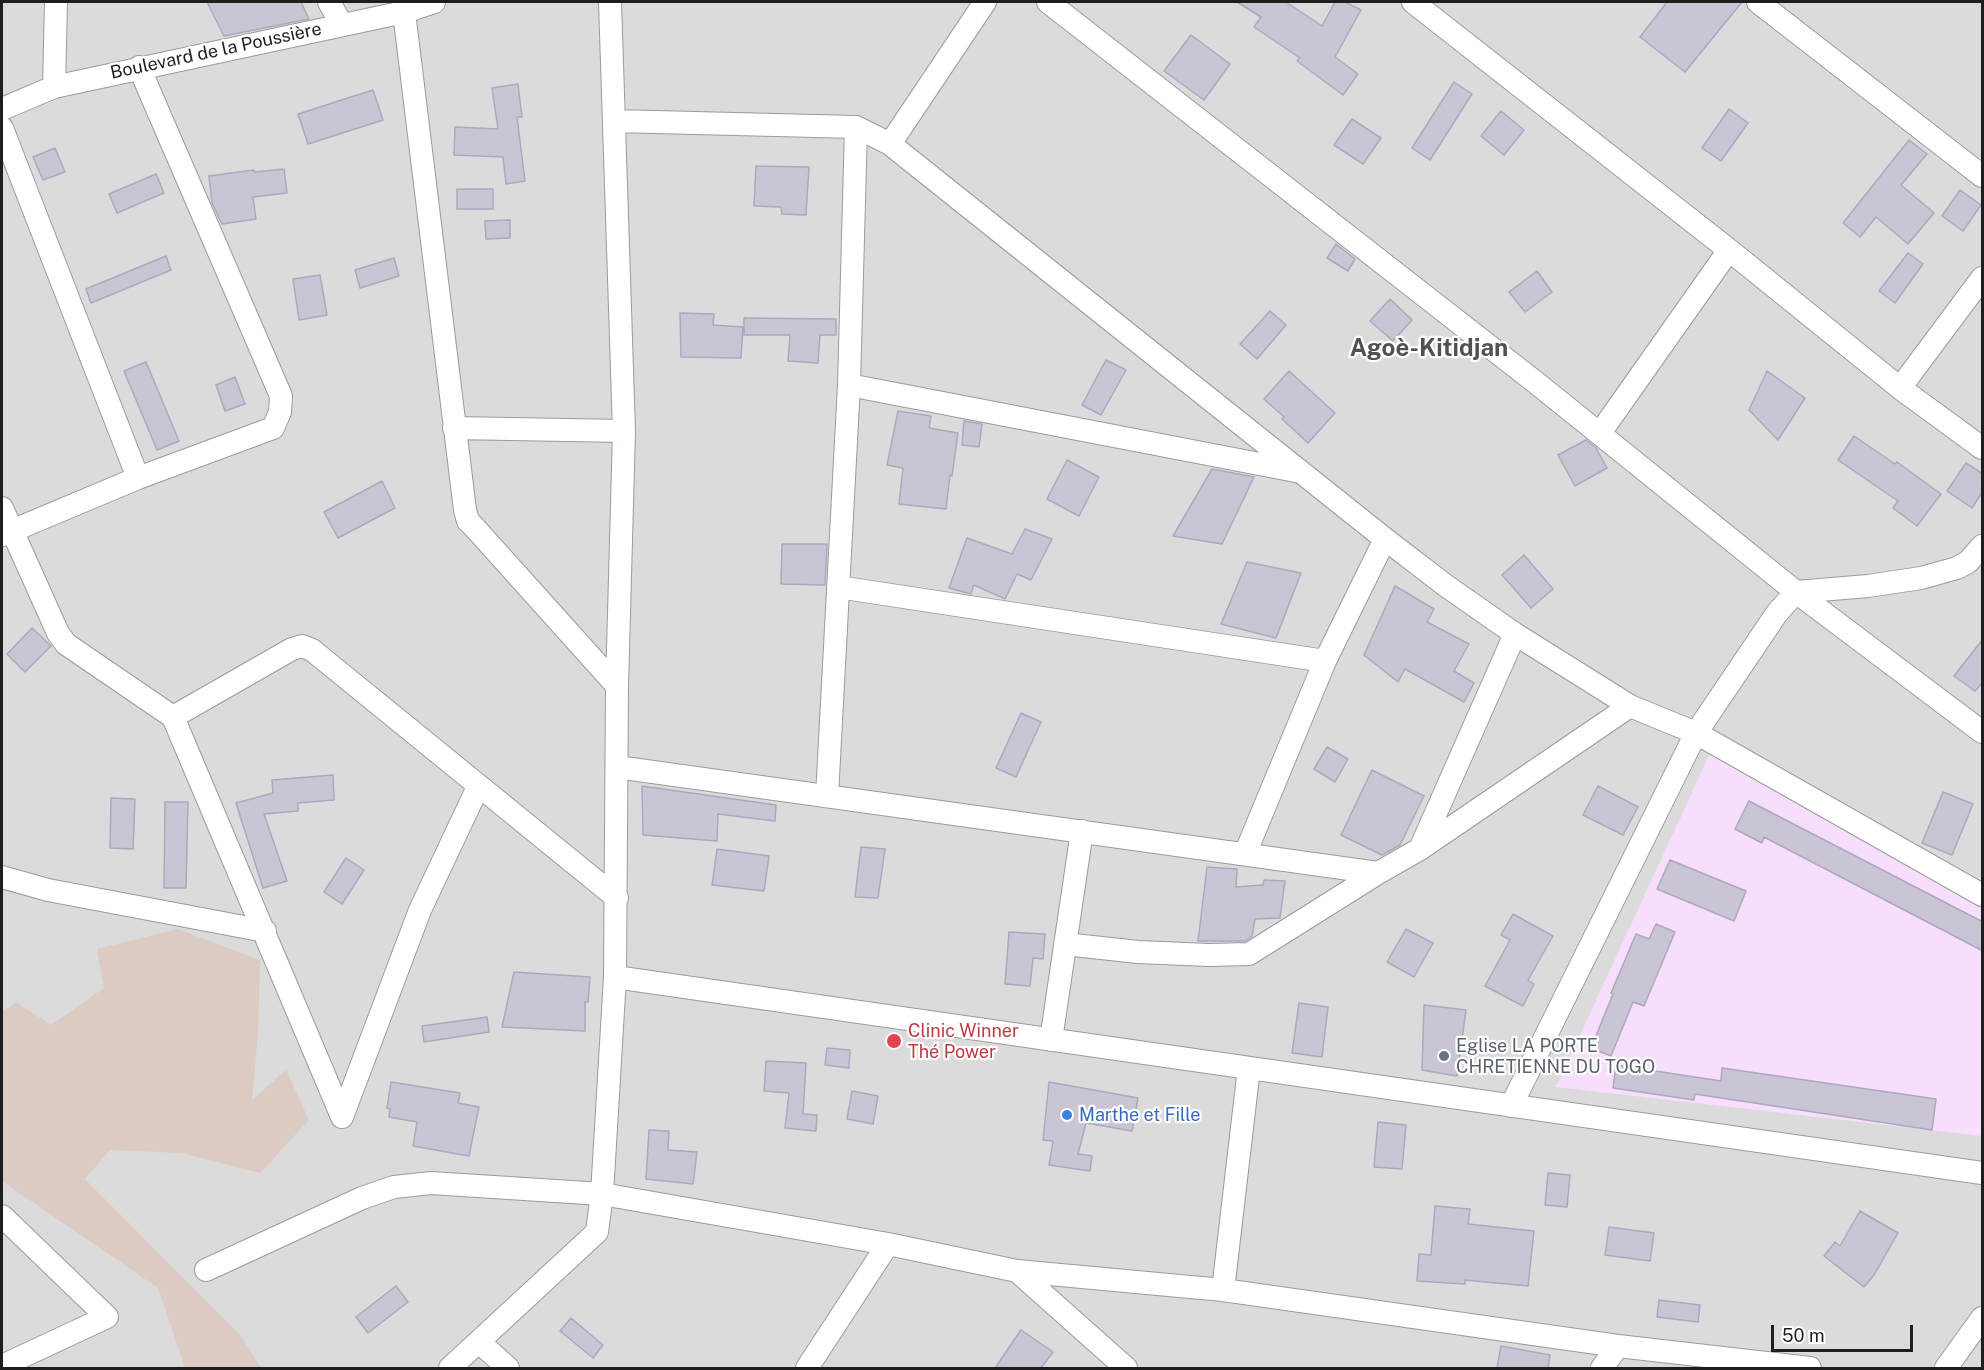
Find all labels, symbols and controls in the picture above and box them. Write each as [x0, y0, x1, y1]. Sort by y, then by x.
street label: Boulevard de la Poussière [108, 18, 324, 84]
district label: Agoè-Kitidjan [1350, 335, 1508, 363]
place label: Clinic Winner Thé Power [908, 1020, 1019, 1062]
marker: Clinic Winner Thé Power [885, 1032, 903, 1050]
place label: Eglise LA PORTE CHRETIENNE DU TOGO [1456, 1035, 1655, 1078]
marker: Eglise LA PORTE CHRETIENNE DU TOGO [1437, 1049, 1451, 1063]
place label: Marthe et Fille [1079, 1104, 1200, 1126]
marker: Marthe et Fille [1060, 1108, 1074, 1122]
scale bar [1774, 1313, 1916, 1351]
text: 50 m [1782, 1325, 1825, 1346]

